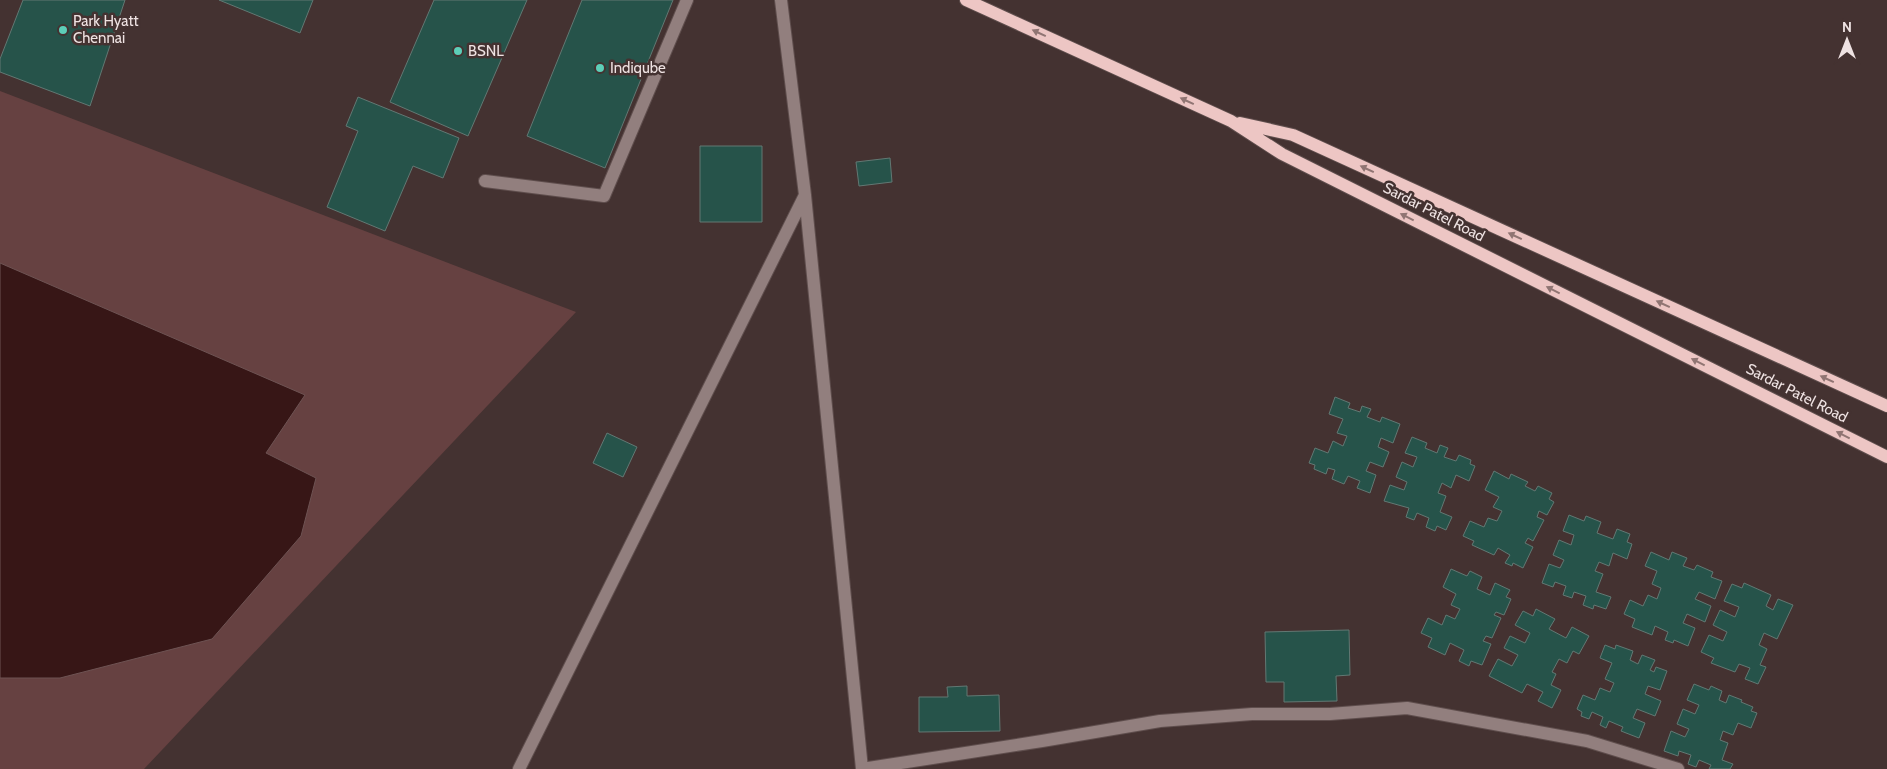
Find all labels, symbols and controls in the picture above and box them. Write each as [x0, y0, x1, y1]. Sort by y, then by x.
place label: Park Hyatt Chennai [73, 12, 139, 47]
north arrow [1822, 15, 1872, 65]
text: N [1842, 18, 1852, 36]
marker: Park Hyatt Chennai [57, 24, 69, 36]
one-way arrow [1032, 29, 1046, 37]
place label: BSNL [468, 42, 504, 60]
marker: BSNL [452, 45, 464, 57]
place label: Indiqube [610, 59, 666, 77]
marker: Indiqube [594, 62, 606, 74]
one-way arrow [1180, 96, 1194, 104]
one-way arrow [1360, 164, 1374, 172]
street label: Sardar Patel Road [1380, 179, 1488, 245]
one-way arrow [1400, 213, 1414, 221]
one-way arrow [1508, 232, 1522, 240]
one-way arrow [1545, 285, 1560, 294]
one-way arrow [1656, 299, 1670, 307]
one-way arrow [1691, 358, 1705, 366]
street label: Sardar Patel Road [1743, 360, 1851, 426]
one-way arrow [1820, 374, 1834, 382]
one-way arrow [1836, 431, 1851, 439]

